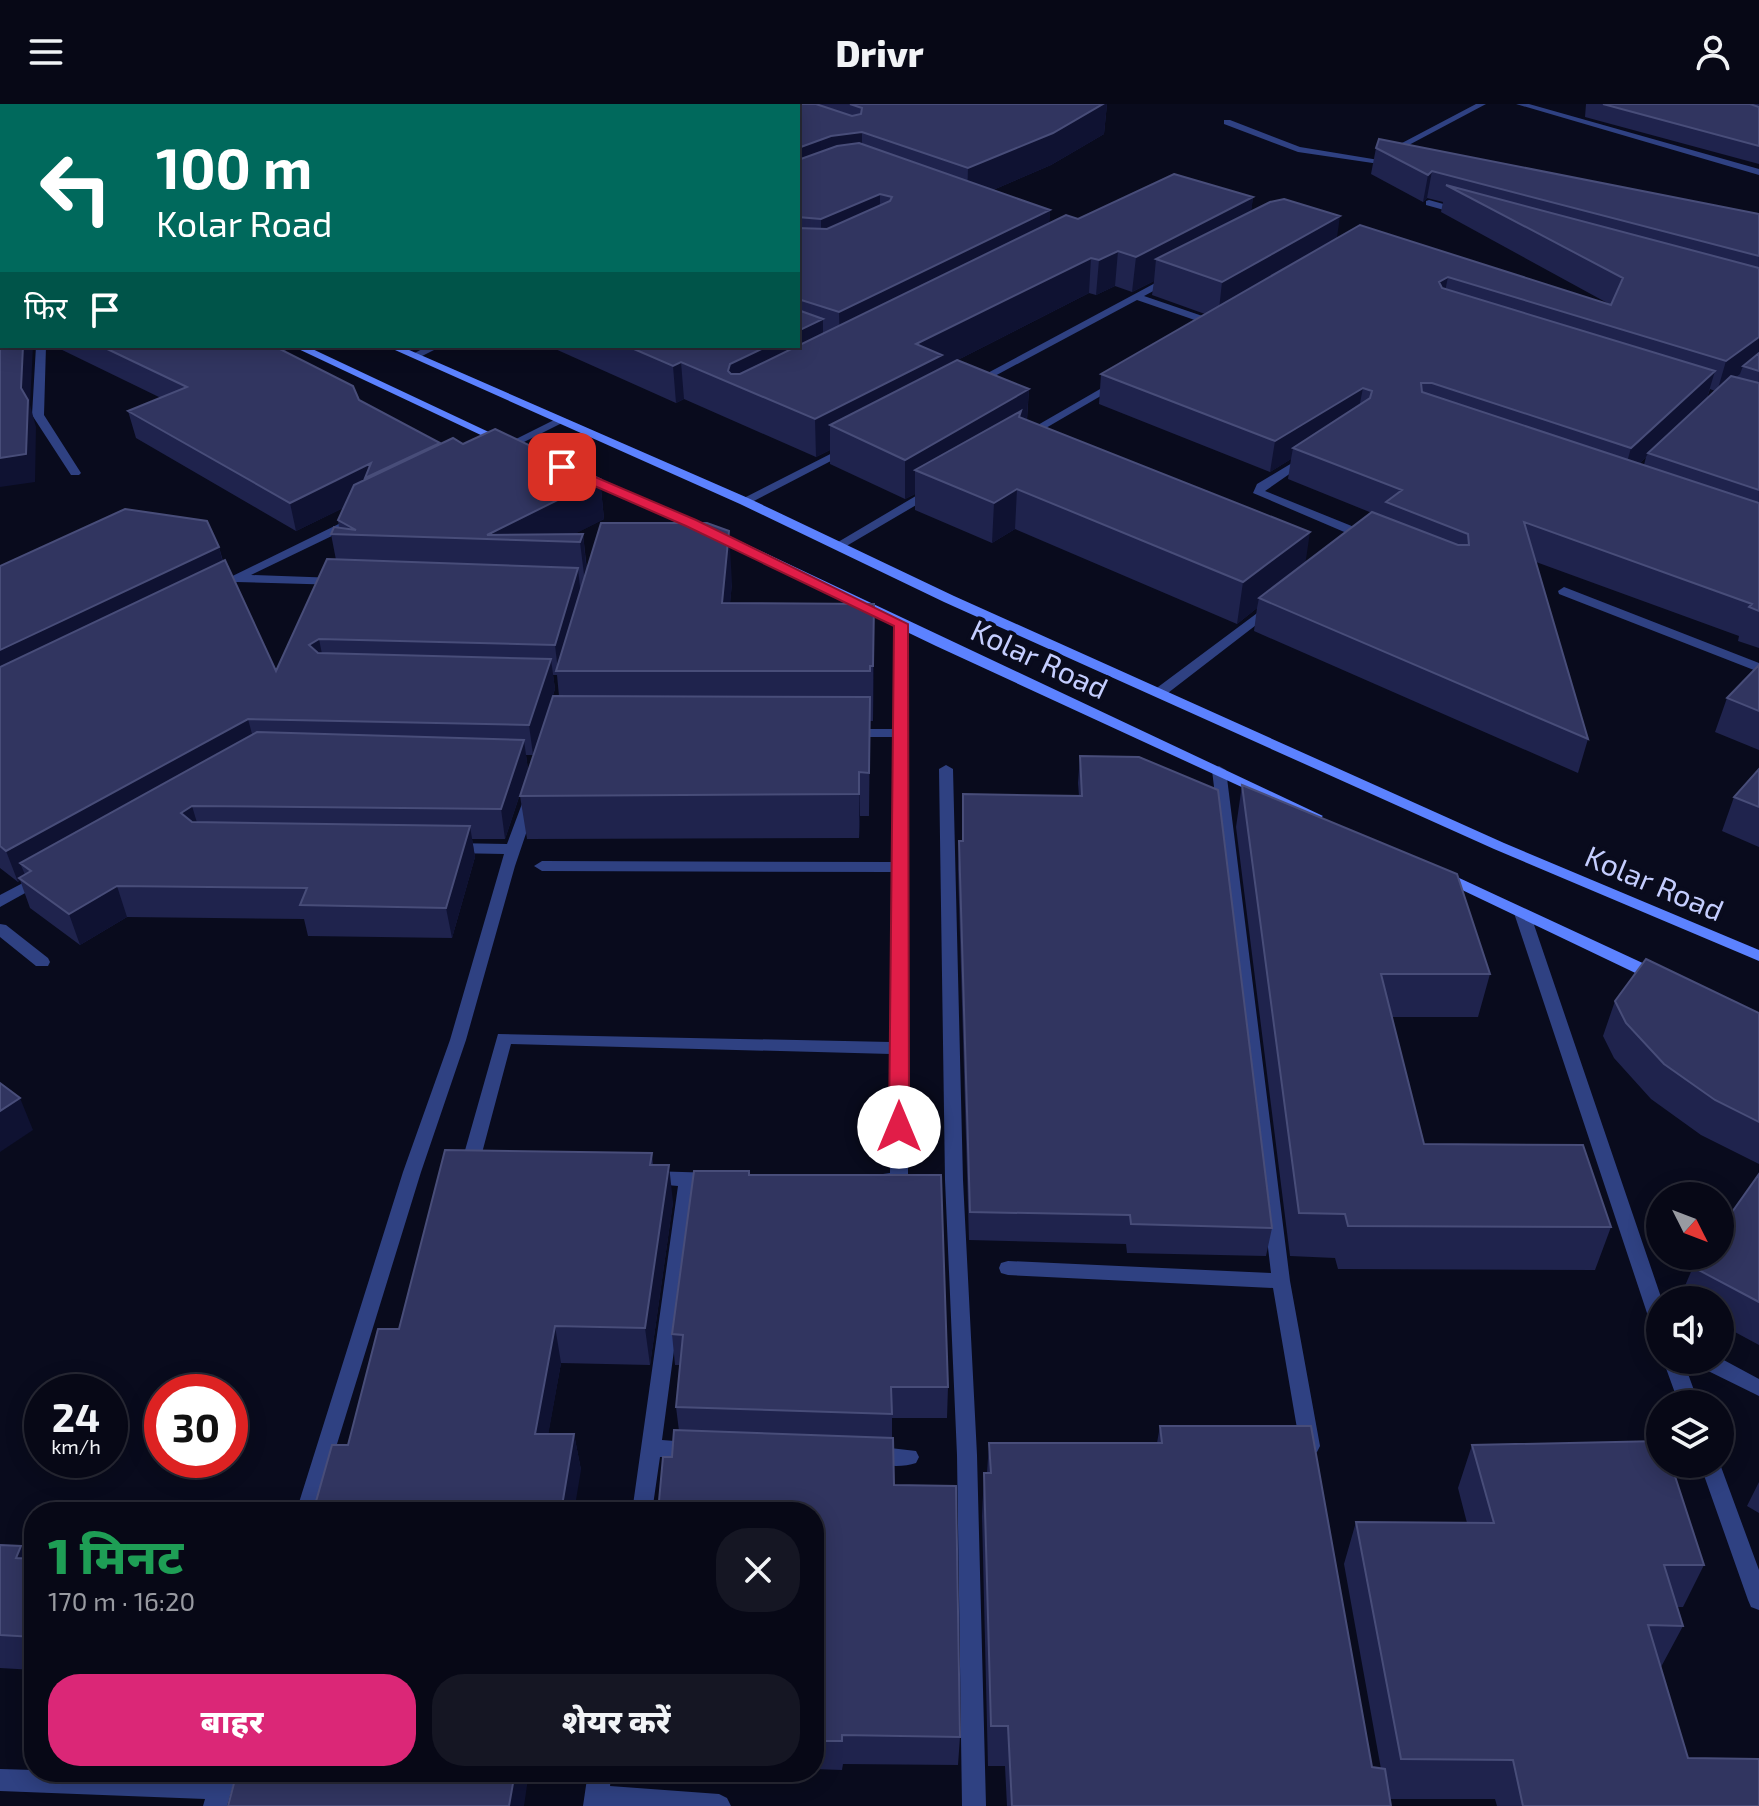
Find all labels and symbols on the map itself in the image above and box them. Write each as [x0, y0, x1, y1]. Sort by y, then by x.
pin [528, 433, 596, 501]
street label: Kolar Road [966, 611, 1114, 706]
street label: Kolar Road [1580, 837, 1729, 927]
position arrow [857, 1085, 941, 1169]
north arrow [1646, 1182, 1734, 1270]
speed limit sign: 30 [144, 1374, 248, 1478]

